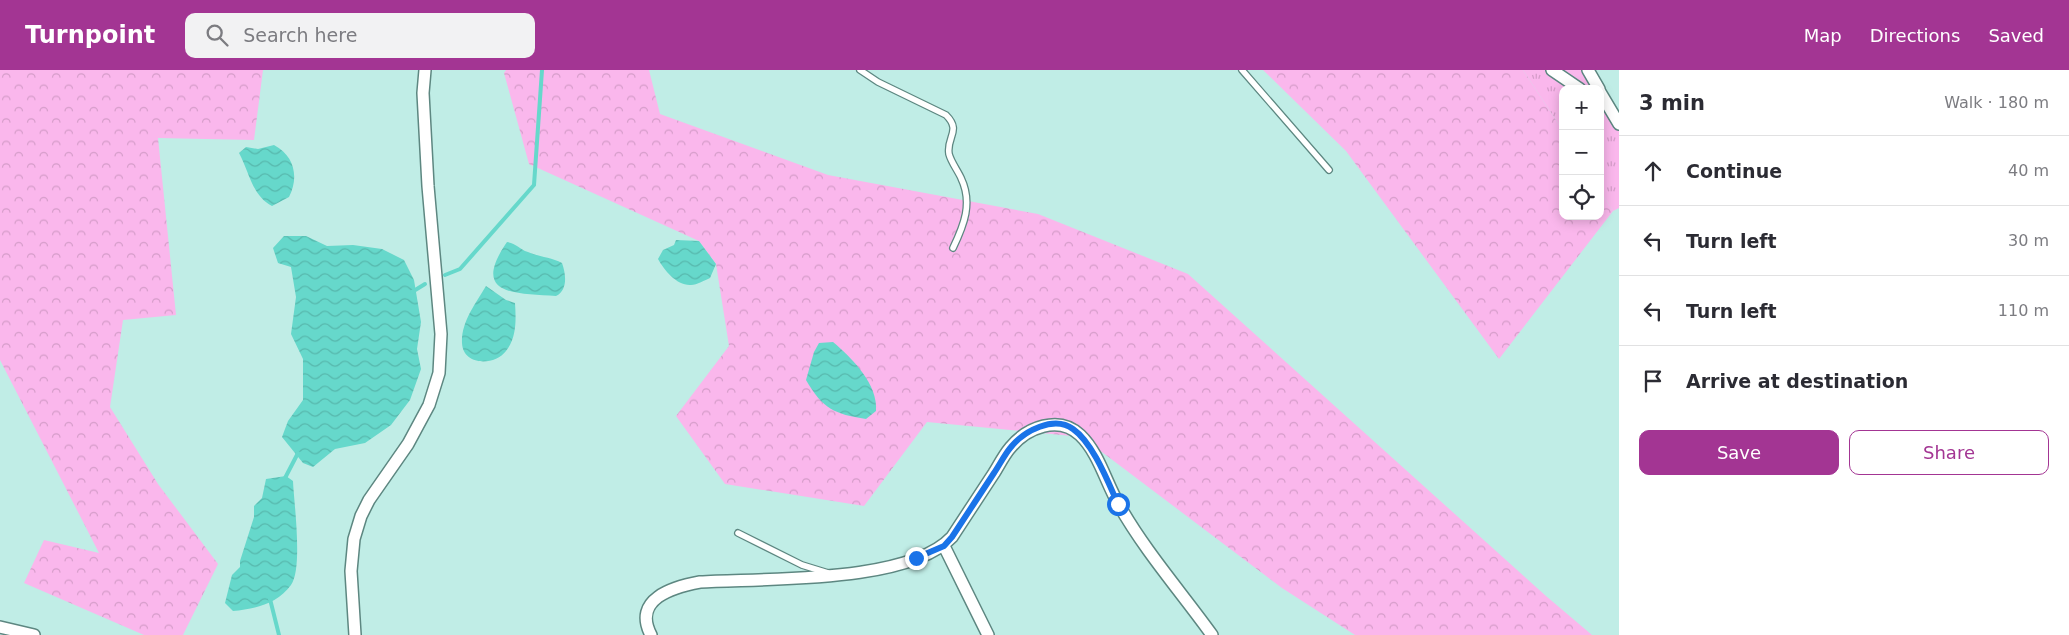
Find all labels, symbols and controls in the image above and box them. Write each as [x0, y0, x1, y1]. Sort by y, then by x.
search box [185, 13, 535, 58]
text: Turnpoint [25, 21, 155, 49]
icon: search [203, 21, 231, 49]
text: Search here [243, 24, 357, 46]
text: Map [1804, 25, 1842, 46]
text: Directions [1870, 25, 1960, 46]
text: Saved [1988, 25, 2044, 46]
map controls [1559, 85, 1604, 220]
button: + [1559, 85, 1604, 130]
text: 3 min [1639, 91, 1705, 115]
text: Walk · 180 m [1944, 93, 2049, 112]
button: − [1559, 130, 1604, 175]
icon: ahead [1639, 157, 1667, 185]
text: Continue [1686, 160, 1782, 182]
text: 40 m [2008, 161, 2049, 180]
button: locate [1559, 175, 1604, 220]
icon: left [1639, 227, 1667, 255]
text: Turn left [1686, 230, 1777, 252]
text: 30 m [2008, 231, 2049, 250]
icon: left [1639, 297, 1667, 325]
text: Turn left [1686, 300, 1777, 322]
text: 110 m [1998, 301, 2049, 320]
icon: arrive [1639, 367, 1667, 395]
text: Arrive at destination [1686, 370, 1908, 392]
button: Save [1639, 430, 1839, 475]
button: Share [1849, 430, 2049, 475]
route start [1107, 493, 1130, 516]
route end [905, 547, 928, 570]

